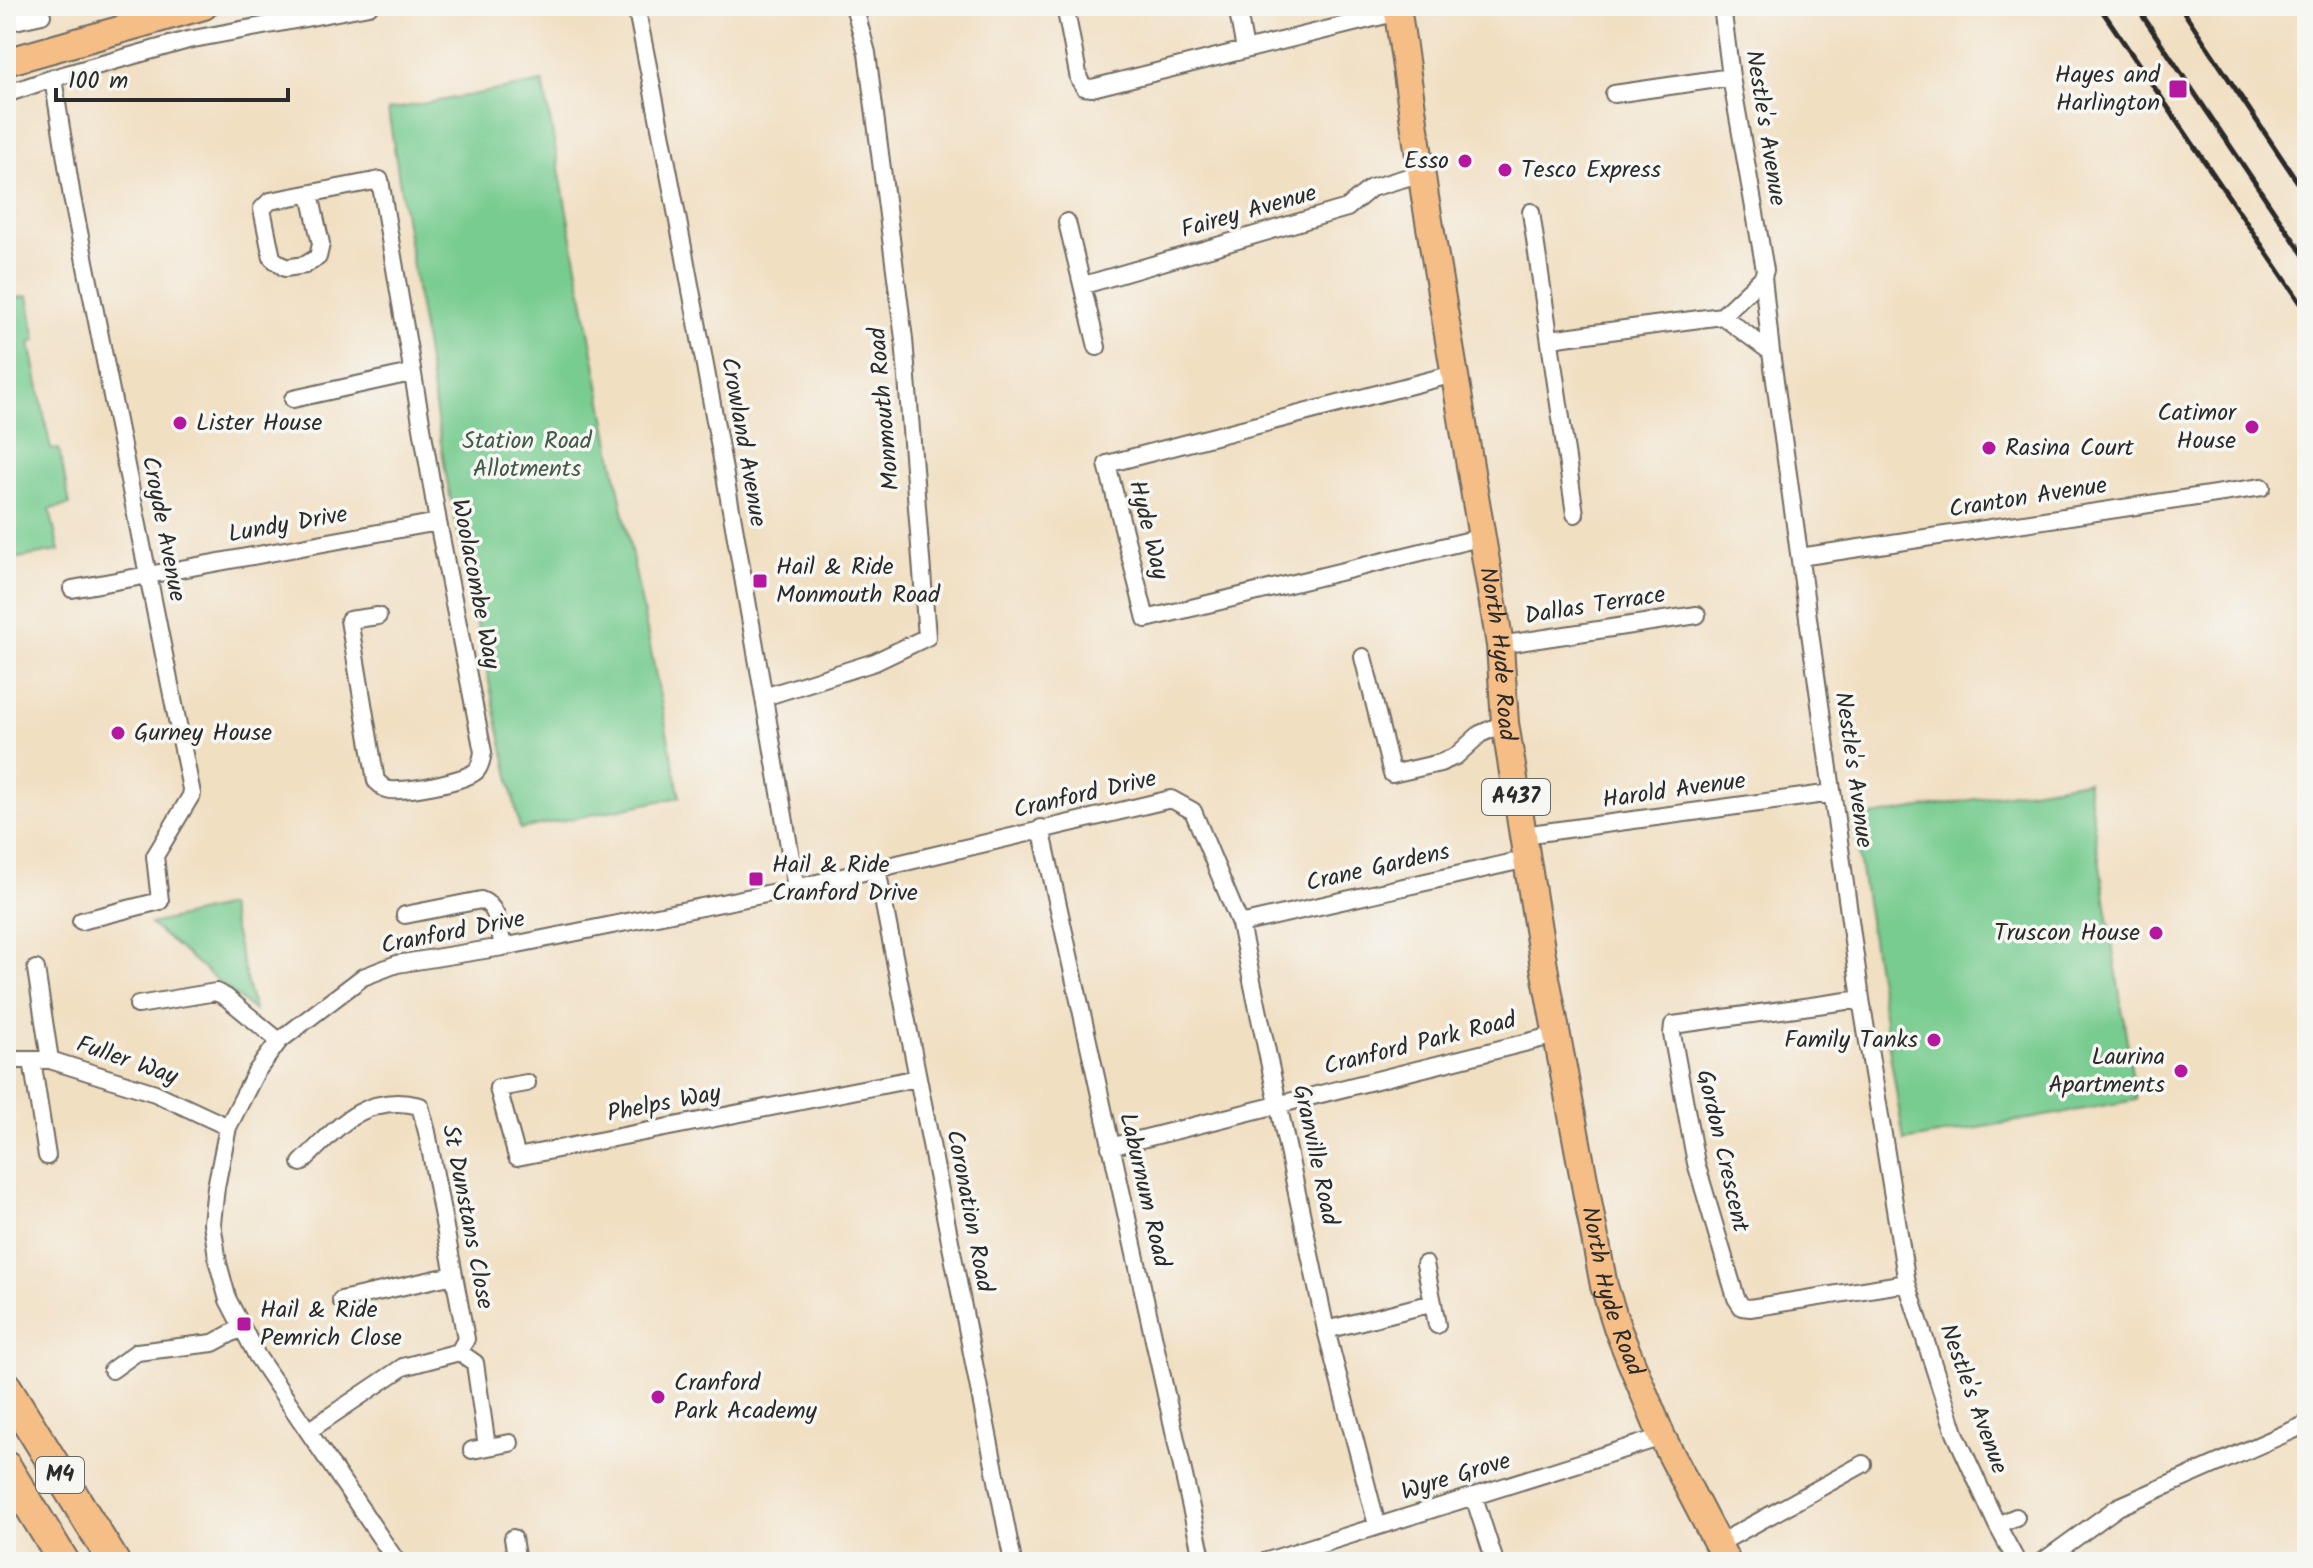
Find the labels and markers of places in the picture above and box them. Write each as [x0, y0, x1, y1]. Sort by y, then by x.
place label: Hayes and Harlington [2055, 56, 2161, 123]
marker: Hayes and Harlington [2167, 78, 2189, 100]
place label: Esso [1404, 142, 1449, 181]
place label: Tesco Express [1521, 151, 1661, 190]
marker: Esso [1456, 152, 1474, 170]
marker: Tesco Express [1496, 161, 1514, 179]
place label: Catimor House [2157, 394, 2238, 461]
place label: Lister House [196, 404, 322, 443]
marker: Lister House [171, 414, 189, 432]
marker: Catimor House [2243, 418, 2261, 436]
place label: Rasina Court [2005, 429, 2135, 468]
marker: Rasina Court [1980, 439, 1998, 457]
place label: Hail & Ride Monmouth Road [776, 548, 941, 615]
marker: Hail & Ride Monmouth Road [751, 572, 769, 590]
place label: Gurney House [134, 714, 272, 753]
marker: Gurney House [109, 724, 127, 742]
place label: Hail & Ride Cranford Drive [772, 846, 918, 913]
marker: Hail & Ride Cranford Drive [747, 870, 765, 888]
place label: Truscon House [1994, 914, 2140, 953]
marker: Truscon House [2147, 924, 2165, 942]
place label: Family Tanks [1784, 1021, 1918, 1060]
marker: Family Tanks [1925, 1031, 1943, 1049]
place label: Laurina Apartments [2048, 1038, 2165, 1105]
marker: Laurina Apartments [2172, 1062, 2190, 1080]
place label: Hail & Ride Pemrich Close [260, 1291, 402, 1358]
marker: Hail & Ride Pemrich Close [235, 1315, 253, 1333]
place label: Cranford Park Academy [674, 1364, 818, 1431]
marker: Cranford Park Academy [649, 1388, 667, 1406]

